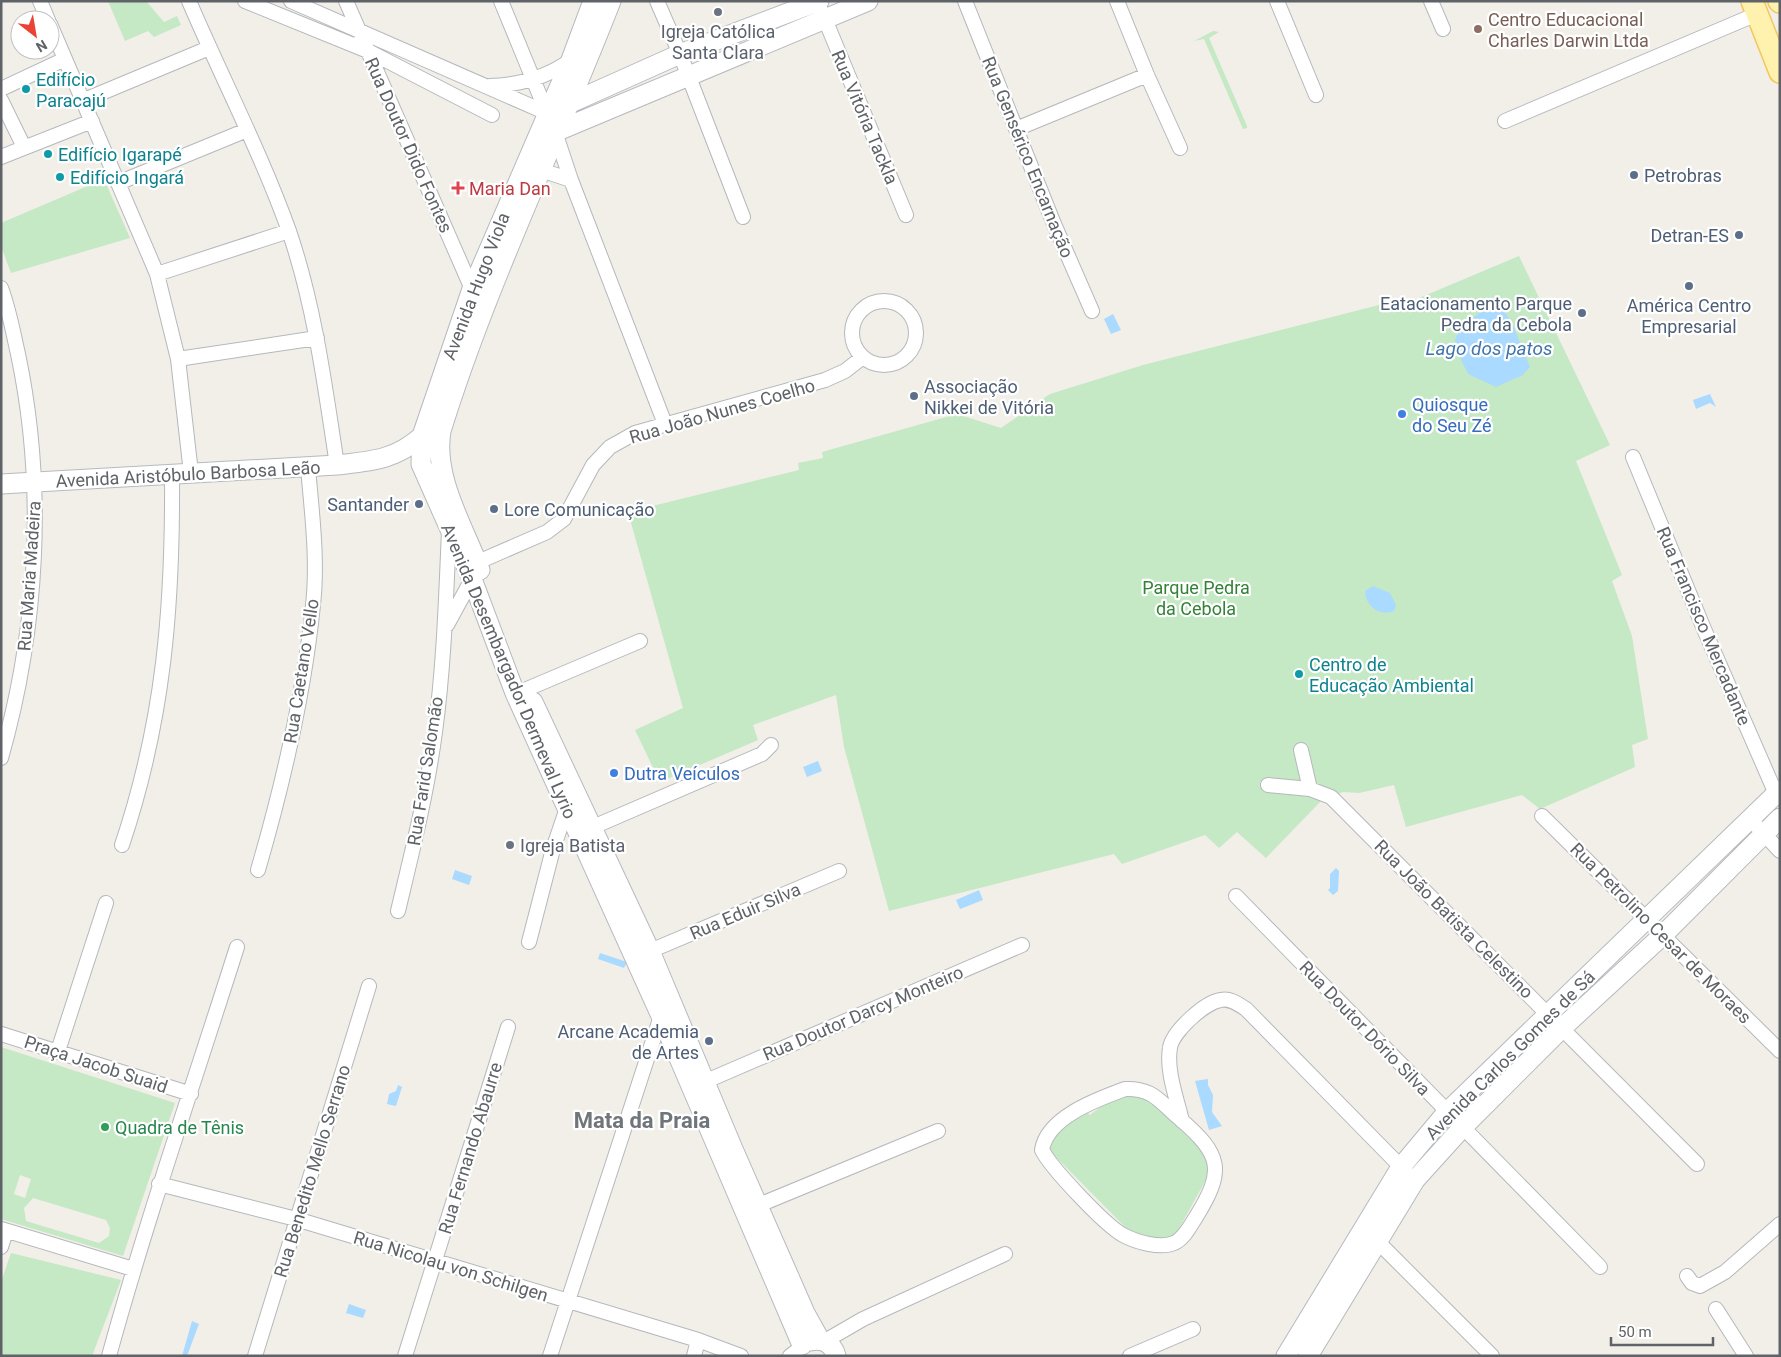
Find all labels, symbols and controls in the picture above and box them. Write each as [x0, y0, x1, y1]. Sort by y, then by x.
marker: Igreja Católica Santa Clara [712, 6, 724, 18]
place label: Centro Educacional Charles Darwin Ltda [1488, 9, 1649, 51]
north arrow [10, 10, 60, 60]
place label: Igreja Católica Santa Clara [661, 21, 775, 63]
marker: Centro Educacional Charles Darwin Ltda [1472, 23, 1484, 35]
text: N [33, 37, 50, 56]
street label: Rua Vitória Tackla [827, 47, 903, 187]
street label: Rua Gensérico Encarnação [978, 53, 1078, 261]
street label: Rua Doutor Dido Fontes [361, 54, 457, 236]
place label: Edifício Paracajú [36, 69, 106, 111]
marker: Edifício Paracajú [20, 83, 32, 95]
place label: Edifício Igarapé [58, 144, 182, 165]
marker: Edifício Igarapé [42, 148, 54, 160]
place label: Petrobras [1644, 165, 1722, 186]
place label: Edifício Ingará [70, 167, 184, 188]
marker: Petrobras [1628, 169, 1640, 181]
marker: Edifício Ingará [54, 171, 66, 183]
place label: Maria Dan [469, 178, 551, 199]
marker: Maria Dan [451, 181, 465, 195]
street label: Avenida Hugo Viola [438, 209, 514, 363]
place label: Detran-ES [1650, 225, 1729, 246]
marker: Detran-ES [1733, 229, 1745, 241]
marker: América Centro Empresarial [1683, 280, 1695, 292]
place label: Eatacionamento Parque Pedra da Cebola [1380, 293, 1572, 335]
place label: América Centro Empresarial [1627, 295, 1751, 337]
marker: Eatacionamento Parque Pedra da Cebola [1576, 307, 1588, 319]
water label: Lago dos patos [1426, 337, 1552, 360]
street label: Rua João Nunes Coelho [627, 374, 817, 448]
place label: Associação Nikkei de Vitória [924, 376, 1054, 418]
marker: Associação Nikkei de Vitória [908, 390, 920, 402]
place label: Quiosque do Seu Zé [1412, 394, 1492, 436]
marker: Quiosque do Seu Zé [1396, 408, 1408, 420]
street label: Avenida Aristóbulo Barbosa Leão [55, 457, 321, 491]
place label: Santander [327, 494, 409, 515]
marker: Santander [413, 498, 425, 510]
place label: Lore Comunicação [504, 499, 655, 520]
street label: Rua Maria Madeira [13, 500, 45, 652]
marker: Lore Comunicação [488, 503, 500, 515]
street label: Avenida Desembargador Dermeval Lyrio [437, 520, 581, 822]
street label: Rua Francisco Mercadante [1653, 524, 1755, 728]
park label: Parque Pedra da Cebola [1142, 577, 1250, 619]
street label: Rua Caetano Vello [279, 597, 323, 745]
place label: Centro de Educação Ambiental [1309, 654, 1474, 696]
marker: Centro de Educação Ambiental [1293, 668, 1305, 680]
street label: Rua Farid Salomão [403, 695, 447, 847]
place label: Dutra Veículos [624, 763, 740, 784]
marker: Dutra Veículos [608, 767, 620, 779]
place label: Igreja Batista [520, 835, 625, 856]
street label: Rua João Batista Celestino [1370, 835, 1538, 1003]
street label: Rua Petrolino Cesar de Moraes [1566, 838, 1756, 1028]
marker: Igreja Batista [504, 839, 516, 851]
street label: Rua Eduir Silva [687, 878, 803, 944]
street label: Rua Doutor Dório Silva [1295, 956, 1435, 1100]
street label: Rua Doutor Darcy Monteiro [760, 961, 966, 1065]
street label: Avenida Carlos Gomes de Sá [1421, 966, 1599, 1144]
place label: Arcane Academia de Artes [558, 1021, 699, 1063]
street label: Praça Jacob Suaid [22, 1031, 170, 1097]
marker: Arcane Academia de Artes [703, 1035, 715, 1047]
street label: Rua Fernando Abaurre [434, 1060, 506, 1236]
street label: Rua Benedito Mello Serrano [270, 1062, 354, 1280]
district label: Mata da Praia [574, 1108, 711, 1133]
place label: Quadra de Tênis [115, 1117, 244, 1138]
marker: Quadra de Tênis [99, 1121, 111, 1133]
street label: Rua Nicolau von Schilgen [351, 1226, 551, 1306]
scale bar [1611, 1314, 1714, 1346]
text: 50 m [1618, 1323, 1652, 1341]

